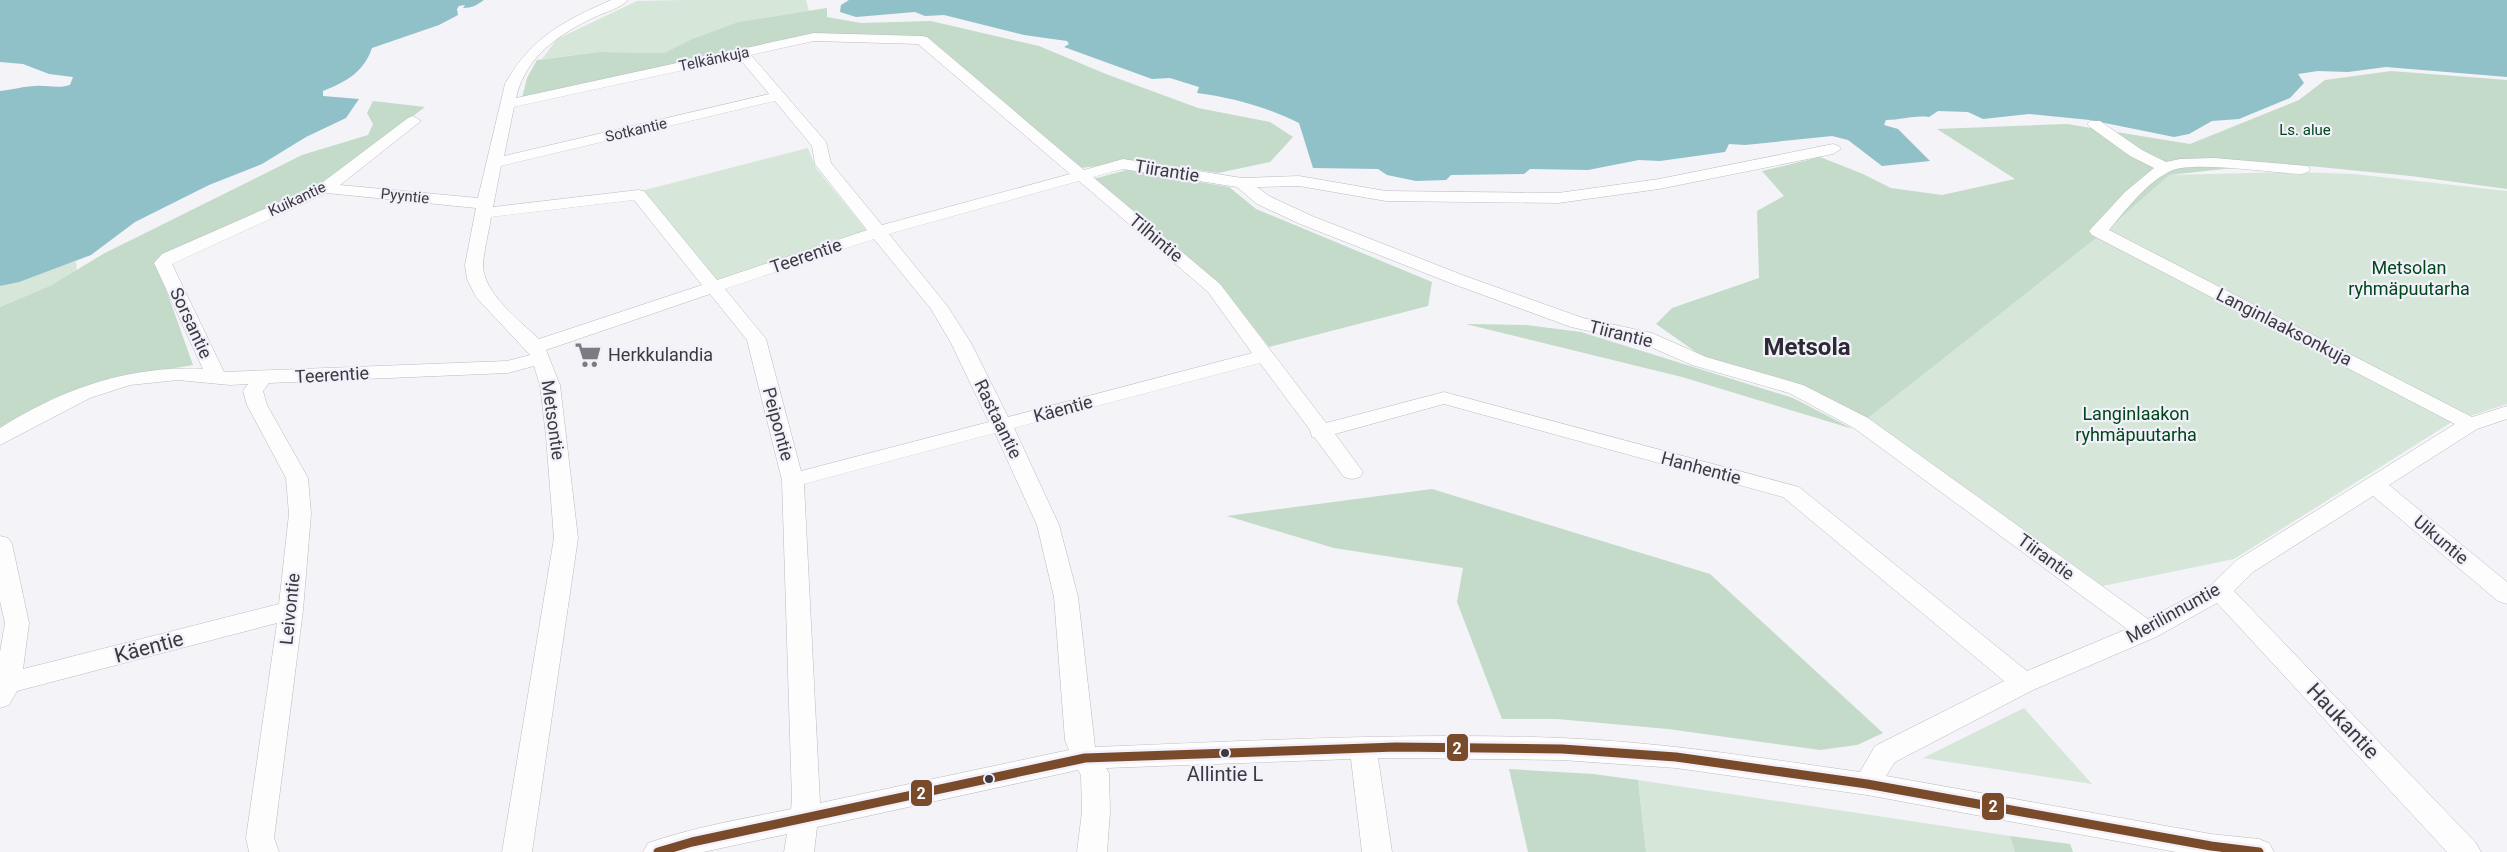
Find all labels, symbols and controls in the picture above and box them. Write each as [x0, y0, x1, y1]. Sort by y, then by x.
street label: Telkänkuja [677, 43, 751, 75]
street label: Sotkantie [603, 114, 669, 146]
park label: Ls. alue [2279, 121, 2331, 139]
street label: Tiirantie [1133, 155, 1201, 186]
street label: Kuikantie [265, 178, 329, 220]
street label: Pyyntie [380, 185, 430, 207]
street label: Tilhintie [1125, 209, 1187, 266]
street label: Teerentie [767, 234, 844, 278]
park label: Metsolan ryhmäpuutarha [2348, 257, 2470, 299]
street label: Langinlaaksonkuja [2213, 283, 2356, 370]
street label: Sorsantie [166, 284, 217, 362]
street label: Tiirantie [1587, 315, 1655, 352]
district label: Metsola [1763, 333, 1851, 361]
supermarket icon: Herkkulandia [573, 340, 603, 370]
place label: Herkkulandia [608, 344, 713, 365]
street label: Teerentie [294, 362, 370, 387]
street label: Rastaantie [970, 376, 1027, 462]
street label: Metsontie [537, 379, 569, 461]
street label: Peipontie [759, 385, 798, 463]
street label: Käentie [1031, 391, 1095, 426]
park label: Langinlaakon ryhmäpuutarha [2075, 403, 2197, 445]
street label: Hanhentie [1659, 447, 1743, 488]
street label: Uikuntie [2410, 511, 2473, 569]
street label: Tiirantie [2014, 529, 2079, 584]
street label: Leivontie [275, 572, 304, 646]
street label: Merilinnuntie [2122, 578, 2223, 647]
street label: Käentie [112, 626, 186, 668]
street label: Haukantie [2302, 678, 2384, 764]
line badge: 2 [1446, 733, 1469, 762]
text: 2 [1452, 739, 1462, 758]
marker: Allintie L [1219, 747, 1231, 759]
place label: Allintie L [1187, 762, 1263, 786]
unlabelled marker [983, 773, 995, 785]
line badge: 2 [910, 779, 933, 807]
text: 2 [916, 784, 926, 803]
line badge: 2 [1981, 792, 2005, 821]
text: 2 [1988, 797, 1998, 816]

